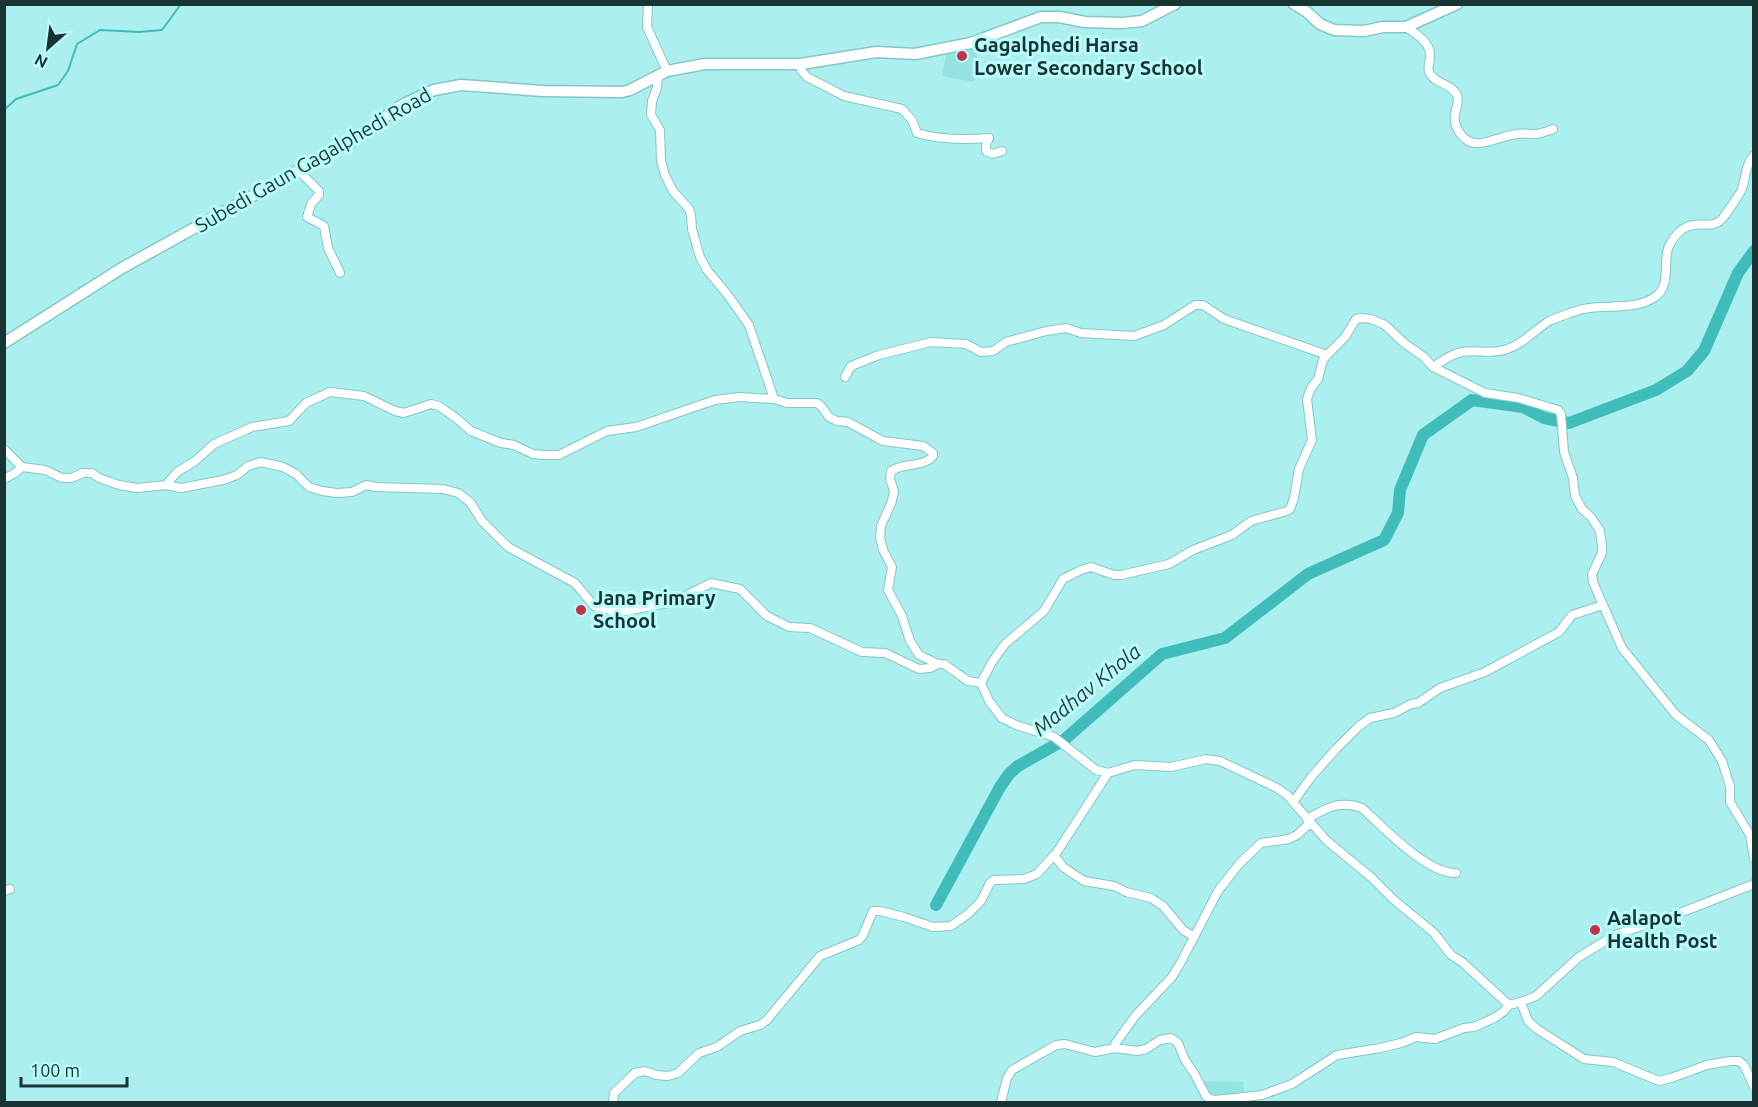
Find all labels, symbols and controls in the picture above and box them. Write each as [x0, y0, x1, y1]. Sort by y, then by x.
north arrow [18, 18, 78, 78]
place label: Gagalphedi Harsa Lower Secondary School [974, 33, 1203, 79]
marker: Gagalphedi Harsa Lower Secondary School [955, 49, 969, 63]
text: N [31, 50, 50, 72]
street label: Subedi Gaun Gagalphedi Road [191, 82, 435, 237]
place label: Jana Primary School [593, 586, 716, 632]
marker: Jana Primary School [574, 603, 588, 617]
water label: Madhav Khola [1028, 638, 1145, 740]
place label: Aalapot Health Post [1607, 906, 1718, 952]
marker: Aalapot Health Post [1588, 923, 1602, 937]
scale bar [21, 1050, 128, 1088]
text: 100 m [30, 1060, 80, 1080]

